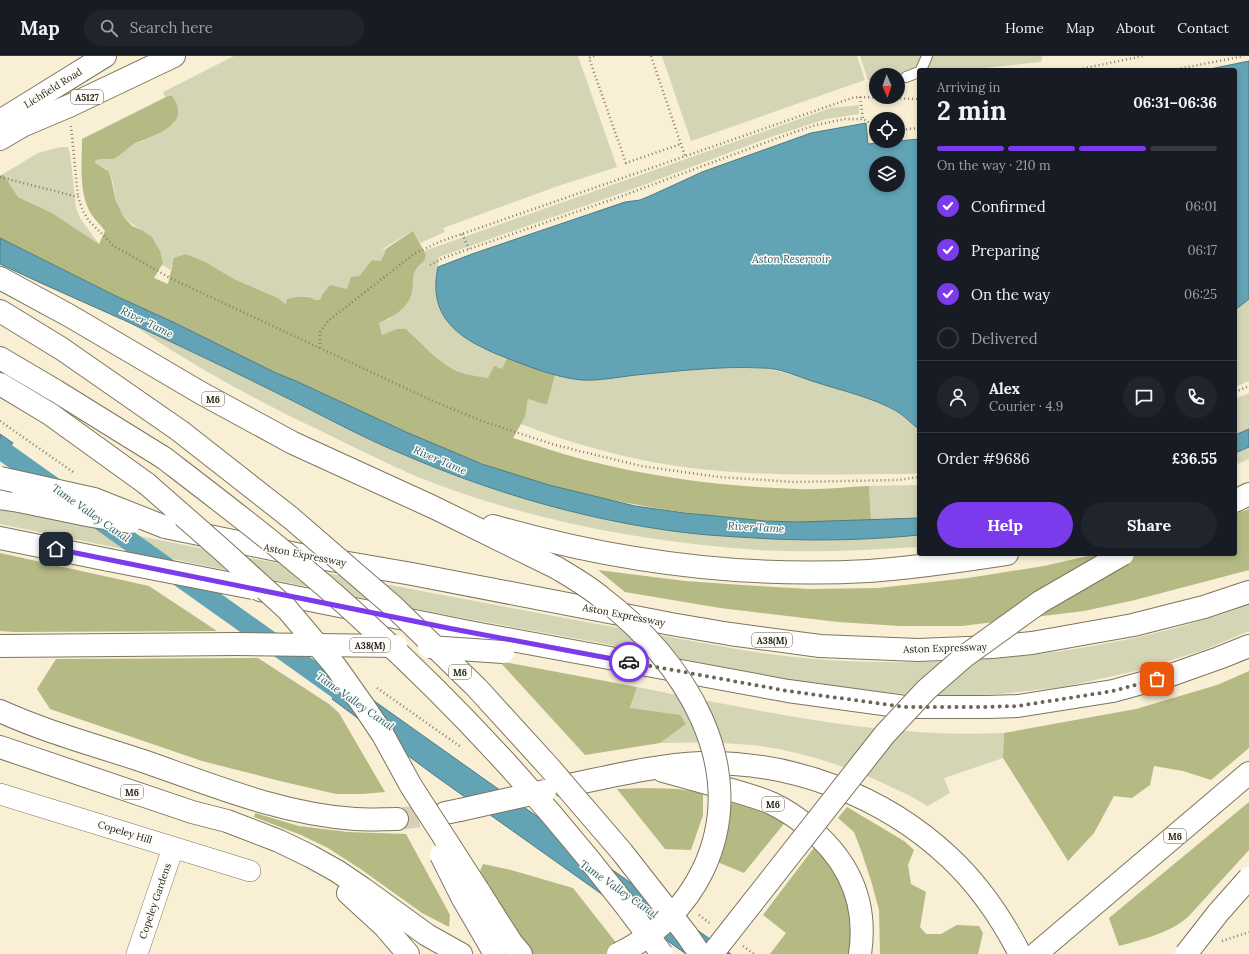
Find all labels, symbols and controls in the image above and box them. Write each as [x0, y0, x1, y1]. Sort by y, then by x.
search box [84, 10, 364, 46]
text: Map [20, 16, 60, 40]
icon: search [98, 17, 120, 39]
text: Search here [130, 18, 213, 37]
text: Home [1005, 19, 1044, 37]
text: Map [1066, 19, 1094, 37]
text: About [1116, 19, 1155, 37]
text: Contact [1177, 19, 1229, 37]
street label: Lichfield Road [22, 65, 84, 111]
north arrow [869, 68, 905, 104]
map controls [869, 68, 905, 192]
text: Arriving in [937, 79, 1000, 96]
road number: A5127 [71, 90, 103, 104]
text: 06:31–06:36 [1133, 93, 1217, 112]
text: 2 min [937, 94, 1007, 127]
button: locate [869, 112, 905, 148]
button: layers [869, 156, 905, 192]
text: On the way · 210 m [937, 157, 1051, 174]
icon: check [937, 195, 959, 217]
text: Confirmed [971, 197, 1046, 216]
text: 06:01 [1185, 198, 1217, 215]
icon: check [937, 239, 959, 261]
text: Preparing [971, 241, 1039, 260]
text: 06:17 [1187, 242, 1217, 259]
water label: Aston Reservoir [751, 252, 831, 266]
icon: check [937, 283, 959, 305]
text: On the way [971, 285, 1050, 304]
text: 06:25 [1184, 286, 1217, 303]
water label: River Tame [118, 303, 176, 341]
text: Delivered [971, 329, 1038, 348]
button: person [937, 376, 979, 418]
button: chat [1123, 376, 1165, 418]
button: phone [1175, 376, 1217, 418]
text: Alex [989, 379, 1020, 398]
road number: M6 [202, 392, 224, 406]
text: Courier · 4.9 [989, 398, 1063, 415]
water label: River Tame [411, 442, 469, 478]
text: Order #9686 [937, 449, 1030, 468]
text: £36.55 [1172, 449, 1217, 468]
water label: Tame Valley Canal [49, 481, 133, 545]
button: Help [937, 502, 1073, 548]
button: Share [1081, 502, 1217, 548]
water label: River Tame [727, 519, 785, 535]
pin [39, 532, 73, 566]
icon: home [45, 538, 67, 560]
street label: Aston Expressway [262, 540, 348, 570]
street label: Aston Expressway [581, 600, 667, 630]
road number: A38(M) [752, 633, 792, 647]
road number: A38(M) [350, 638, 390, 652]
street label: Aston Expressway [902, 640, 988, 656]
courier [609, 642, 649, 682]
icon: car [618, 651, 640, 673]
pin [1140, 662, 1174, 696]
road number: M6 [449, 665, 471, 679]
icon: bag [1146, 668, 1168, 690]
water label: Tame Valley Canal [313, 669, 397, 733]
road number: M6 [121, 785, 143, 799]
road number: M6 [762, 797, 784, 811]
street label: Copeley Hill [96, 818, 154, 847]
road number: M6 [1164, 829, 1186, 843]
water label: Tame Valley Canal [577, 857, 661, 921]
street label: Copeley Gardens [136, 861, 174, 941]

